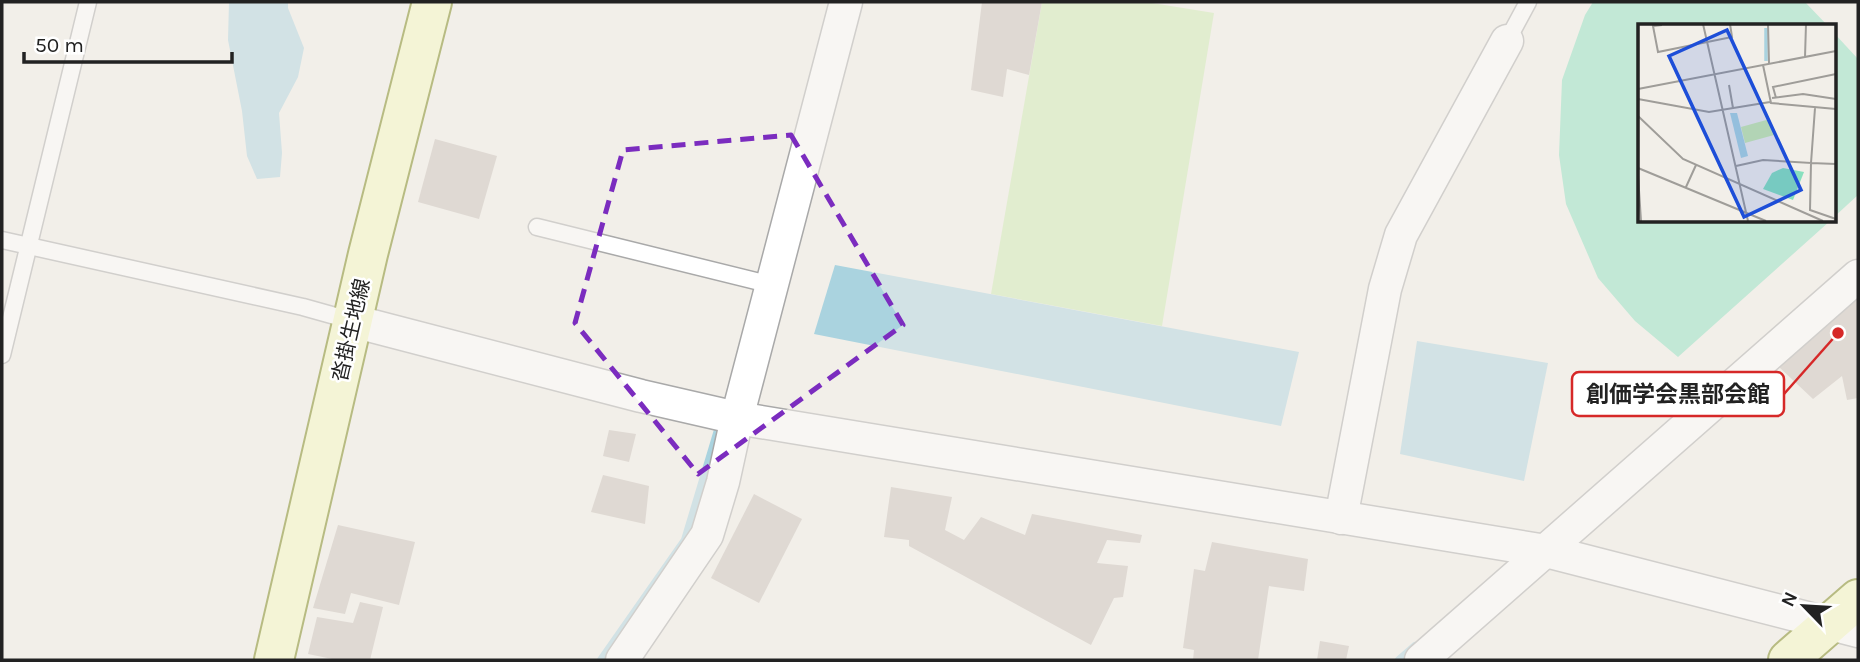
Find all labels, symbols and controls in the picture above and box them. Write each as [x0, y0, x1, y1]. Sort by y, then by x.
scale bar [24, 21, 233, 65]
inset map [1638, 24, 1836, 222]
text: 50 m [35, 33, 84, 57]
street label: 沓掛生地線 [327, 276, 375, 384]
callout: 創価学会黒部会館 [1572, 372, 1784, 416]
text: 創価学会黒部会館 [1586, 381, 1770, 408]
north arrow [1769, 571, 1839, 641]
text: N [1777, 588, 1802, 610]

